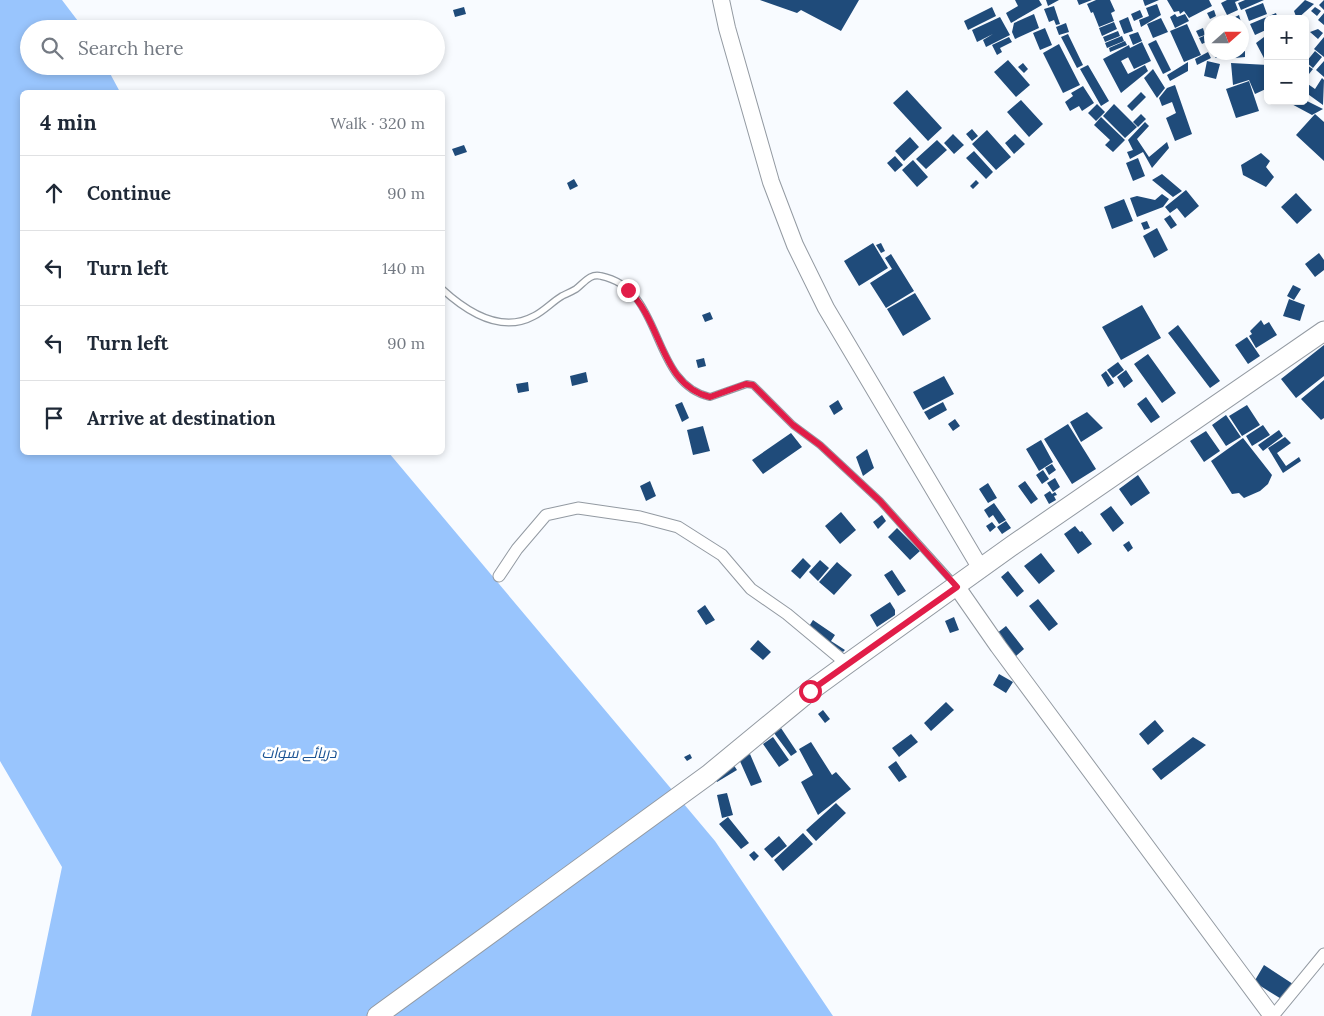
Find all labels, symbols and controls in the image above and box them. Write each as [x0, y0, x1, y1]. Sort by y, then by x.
north arrow [1204, 15, 1249, 60]
map controls [1264, 15, 1309, 105]
button: + [1264, 15, 1309, 60]
search box [20, 20, 445, 75]
icon: search [38, 34, 66, 62]
text: Search here [78, 36, 184, 60]
button: − [1264, 60, 1309, 105]
text: 4 min [40, 109, 97, 136]
text: Walk · 320 m [330, 113, 425, 133]
icon: ahead [40, 179, 68, 207]
text: Continue [87, 181, 171, 205]
text: 90 m [387, 183, 425, 203]
icon: left [40, 254, 68, 282]
text: Turn left [87, 256, 168, 280]
text: 140 m [382, 258, 425, 278]
route end [617, 279, 640, 302]
icon: left [40, 329, 68, 357]
text: Turn left [87, 331, 168, 355]
text: 90 m [387, 333, 425, 353]
icon: arrive [40, 404, 68, 432]
text: Arrive at destination [87, 406, 276, 430]
route start [799, 680, 822, 703]
water label: دریائے سوات [261, 743, 337, 762]

